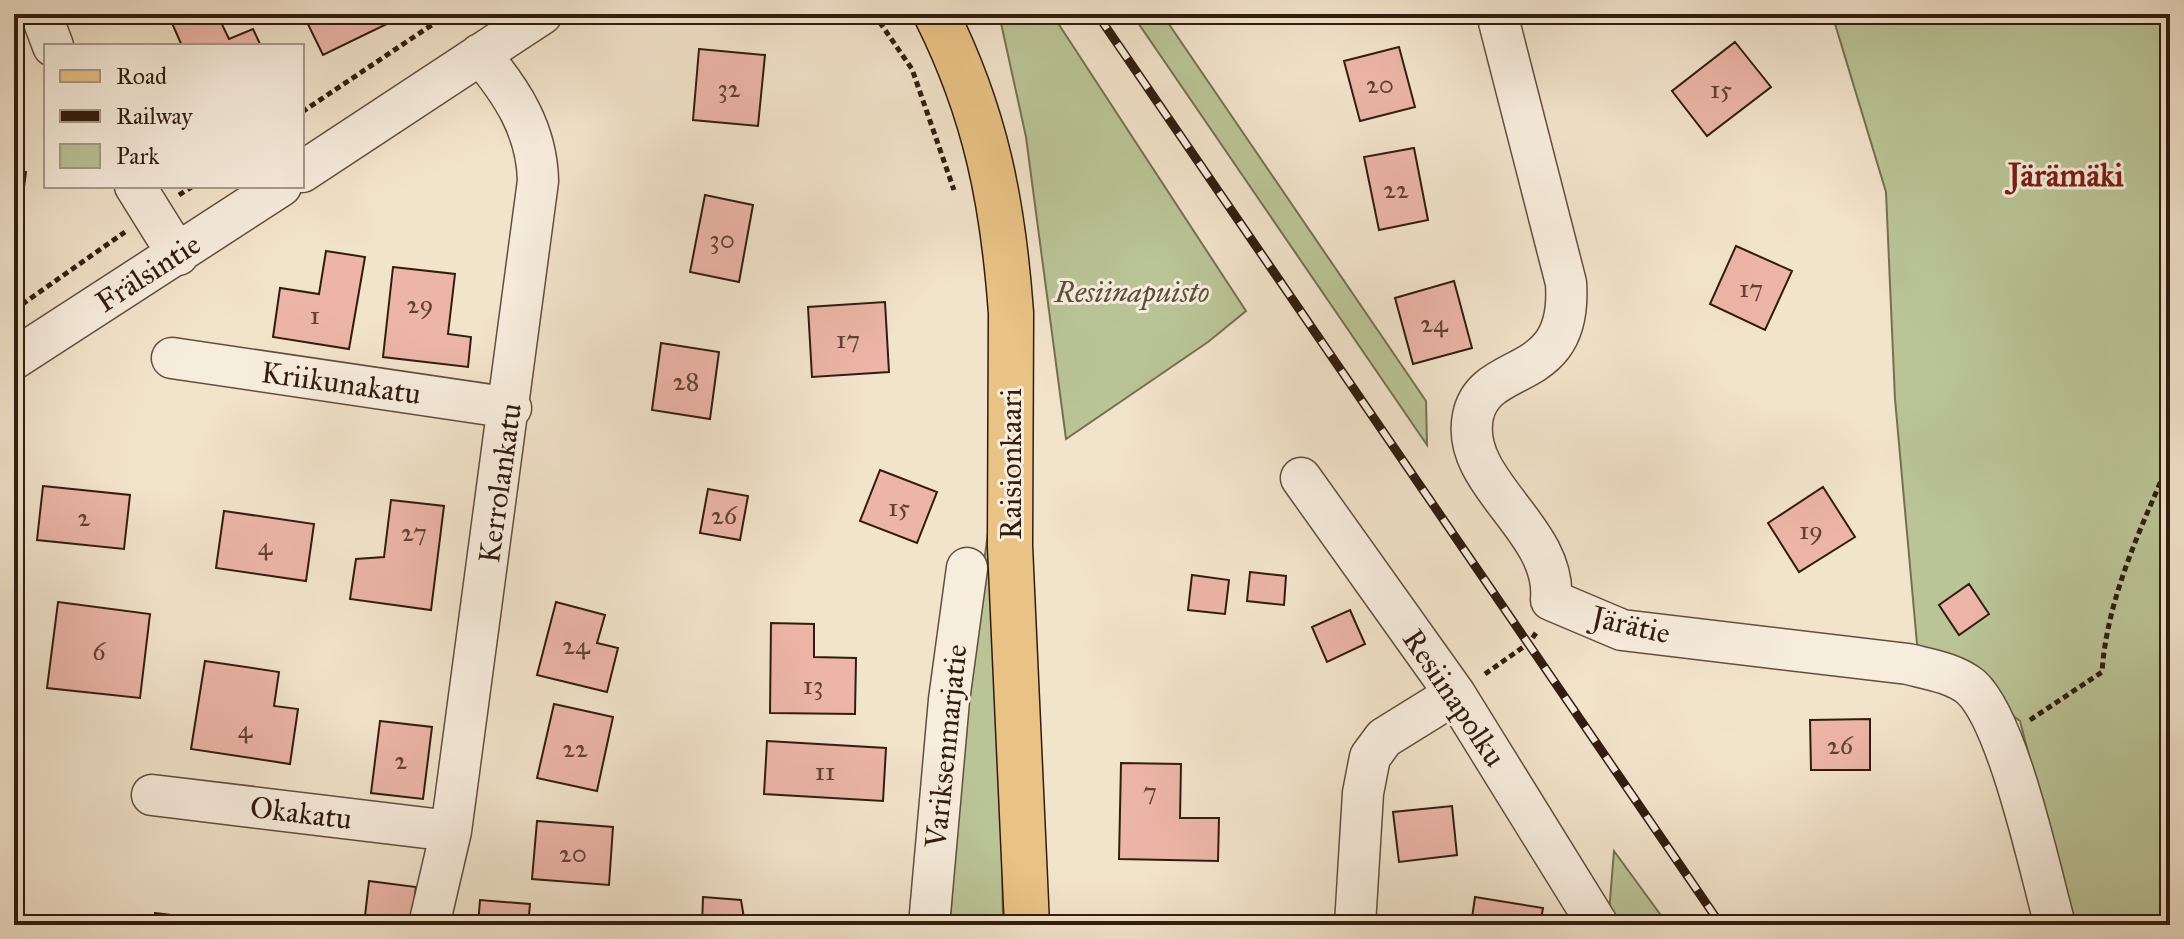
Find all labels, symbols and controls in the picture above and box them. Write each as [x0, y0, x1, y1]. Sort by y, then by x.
legend [44, 44, 304, 188]
text: Road [116, 61, 167, 91]
house number: 20 [1366, 68, 1394, 100]
house number: 32 [717, 72, 741, 104]
house number: 15 [1710, 73, 1732, 105]
text: Railway [116, 101, 193, 131]
text: Park [116, 141, 160, 171]
district label: Järämäki [2004, 156, 2124, 195]
house number: 22 [1383, 173, 1409, 205]
house number: 30 [709, 223, 735, 255]
street label: Frälsintie [89, 226, 207, 320]
house number: 17 [1739, 272, 1763, 304]
park label: Resiinapuisto [1054, 274, 1209, 311]
house number: 29 [407, 288, 433, 320]
house number: 1 [310, 299, 320, 331]
house number: 24 [1420, 307, 1448, 339]
house number: 17 [836, 323, 860, 355]
street label: Kriikunakatu [259, 354, 423, 412]
house number: 28 [673, 365, 699, 397]
street label: Raisionkaari [993, 388, 1029, 540]
street label: Kerrolankatu [471, 401, 529, 565]
house number: 15 [888, 491, 910, 523]
house number: 26 [711, 499, 738, 531]
house number: 2 [78, 501, 91, 533]
house number: 19 [1799, 514, 1823, 546]
house number: 27 [401, 516, 427, 548]
house number: 4 [258, 530, 273, 562]
street label: Järätie [1585, 598, 1674, 651]
street label: Resiinapolku [1395, 622, 1513, 774]
house number: 24 [562, 629, 590, 661]
house number: 6 [92, 635, 106, 667]
street label: Variksenmarjatie [917, 642, 975, 851]
house number: 13 [803, 669, 823, 701]
house number: 4 [238, 713, 253, 745]
house number: 26 [1827, 729, 1854, 761]
house number: 22 [562, 732, 588, 764]
house number: 2 [395, 744, 408, 776]
house number: 11 [815, 755, 835, 787]
house number: 7 [1143, 775, 1157, 807]
street label: Okakatu [248, 789, 354, 837]
house number: 20 [559, 837, 587, 869]

